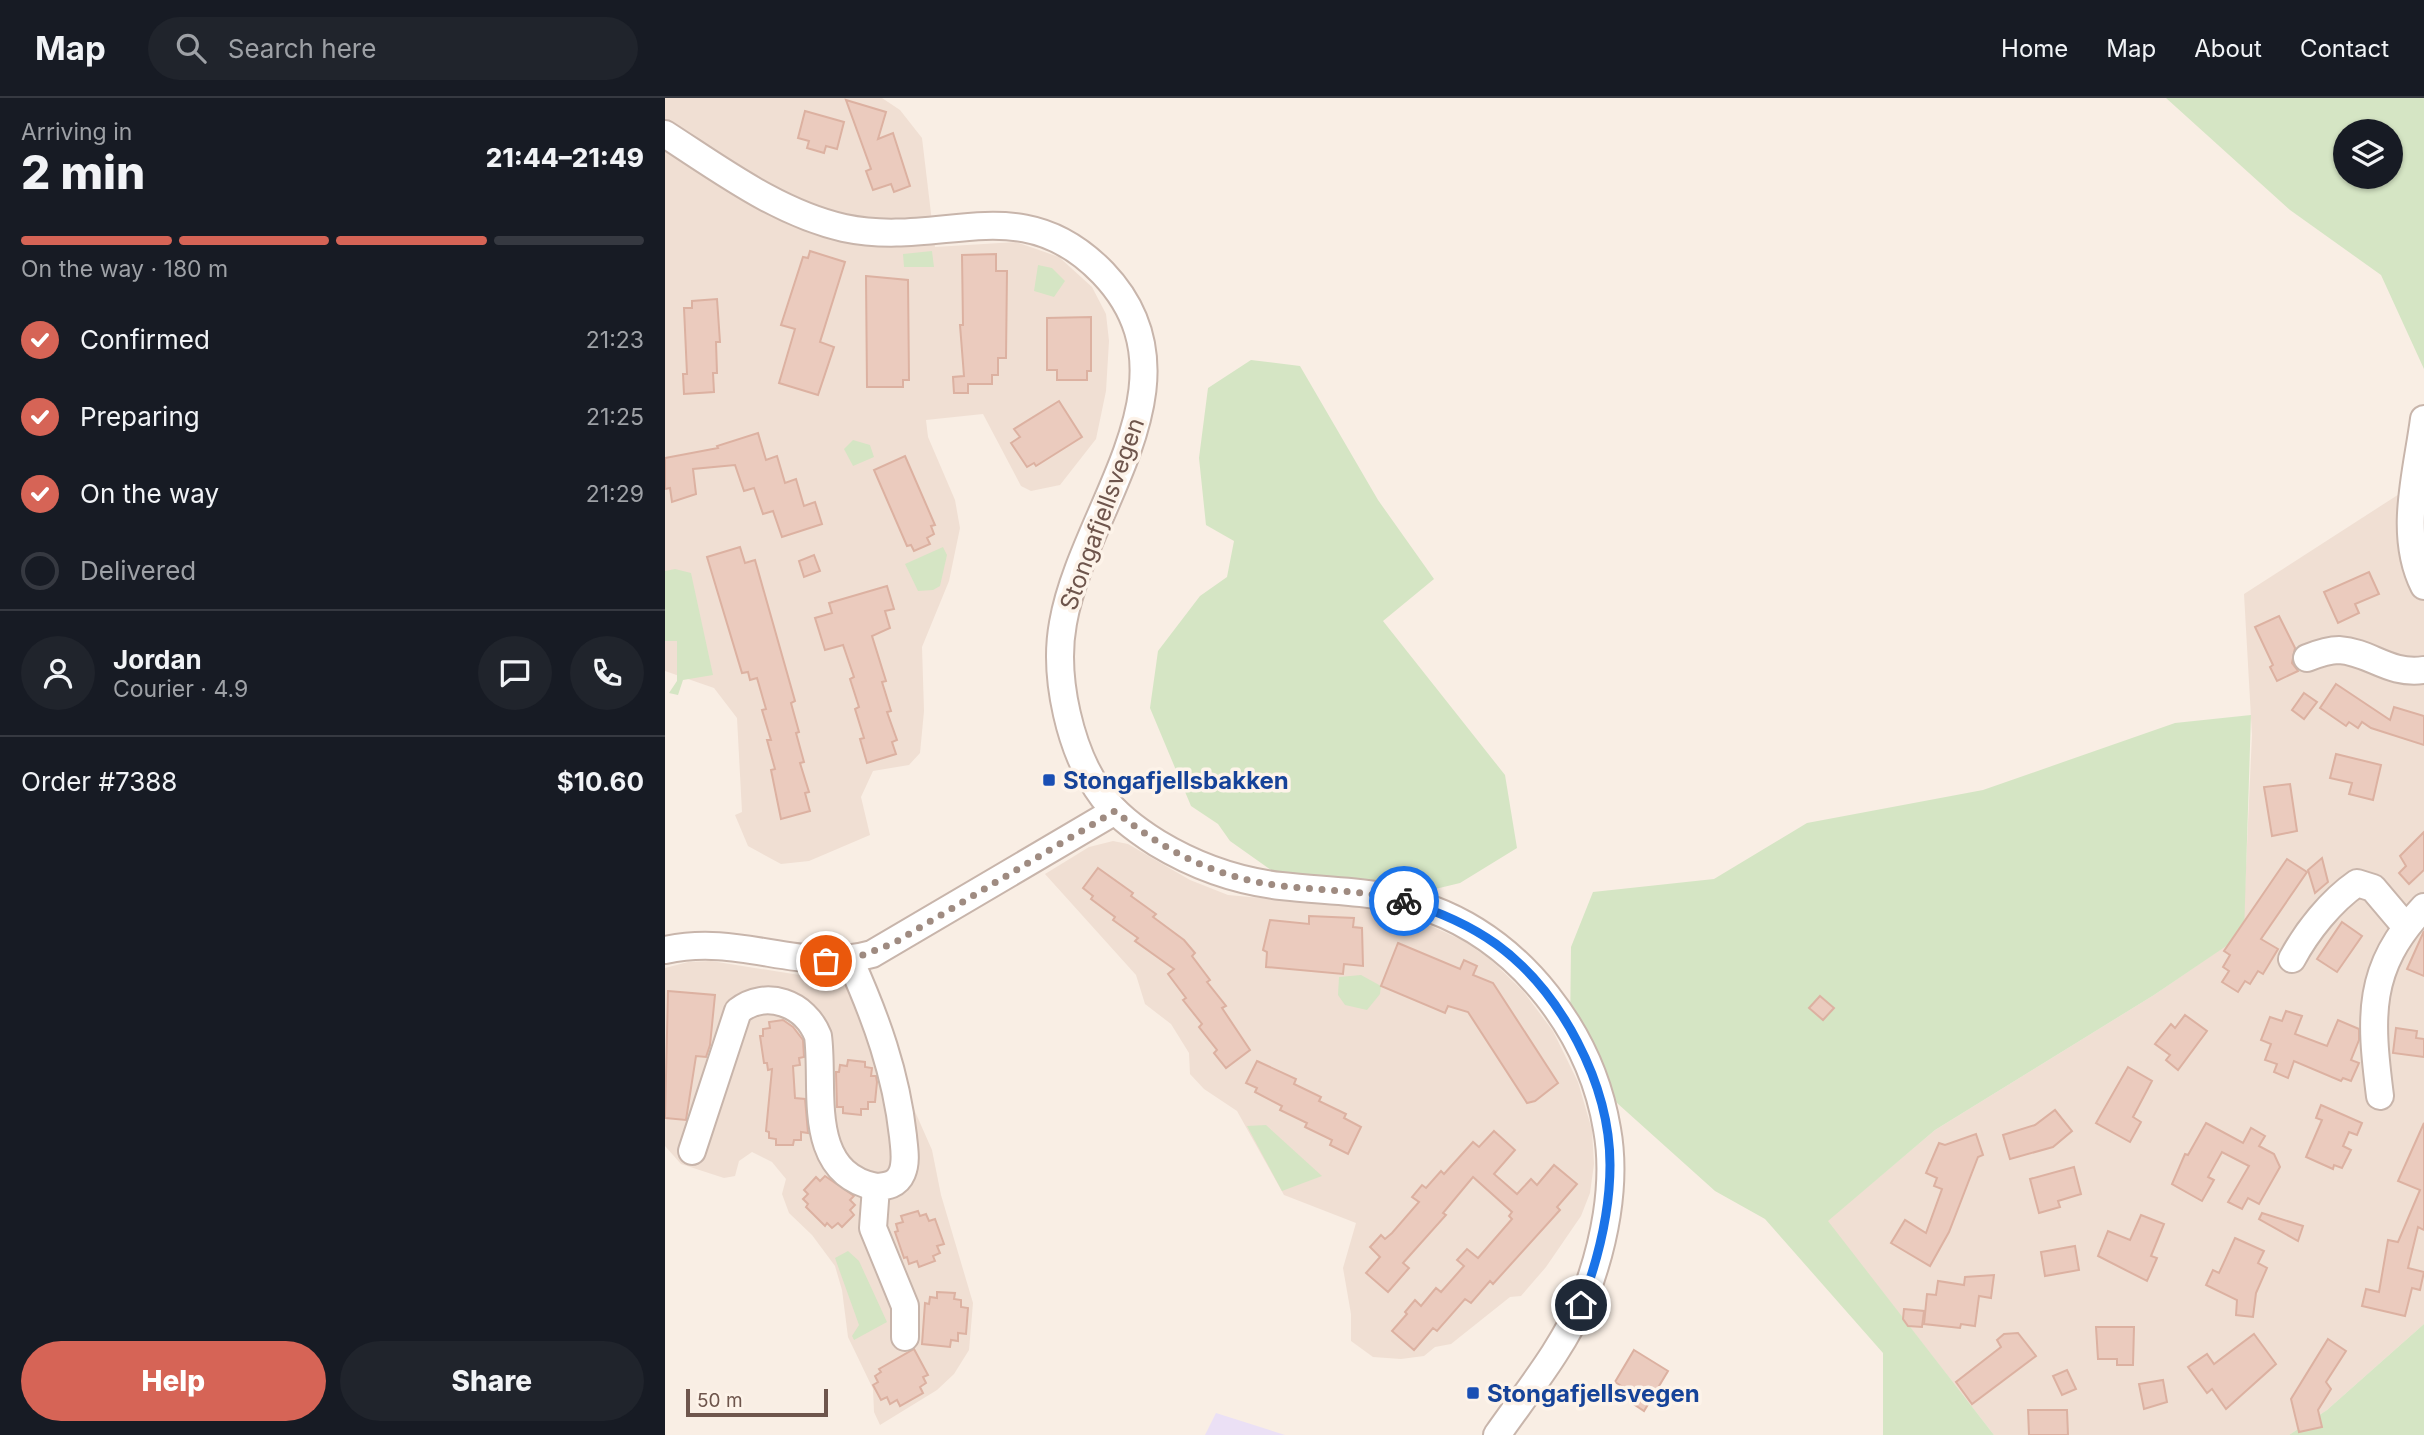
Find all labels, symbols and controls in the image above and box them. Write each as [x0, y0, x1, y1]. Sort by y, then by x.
search box [148, 17, 638, 80]
text: Map [35, 28, 106, 68]
icon: search [172, 29, 210, 67]
text: Search here [228, 33, 376, 64]
text: Home [2001, 34, 2068, 63]
text: Map [2106, 34, 2156, 63]
text: About [2194, 34, 2262, 63]
text: Contact [2300, 34, 2389, 63]
text: Arriving in [21, 118, 132, 146]
map controls [2333, 119, 2403, 189]
button: layers [2333, 119, 2403, 189]
text: 21:44–21:49 [486, 142, 644, 173]
text: 2 min [21, 144, 145, 200]
text: On the way · 180 m [21, 255, 228, 283]
icon: check [21, 321, 59, 359]
text: Confirmed [80, 324, 210, 355]
text: 21:23 [586, 326, 644, 354]
icon: check [21, 398, 59, 436]
text: Preparing [80, 401, 200, 432]
text: 21:25 [586, 403, 644, 431]
street label: Stongafjellsvegen [1054, 414, 1150, 614]
icon: check [21, 475, 59, 513]
text: On the way [80, 478, 219, 509]
text: 21:29 [586, 480, 644, 508]
text: Delivered [80, 555, 196, 586]
button: person [21, 636, 95, 710]
button: chat [478, 636, 552, 710]
button: phone [570, 636, 644, 710]
text: Jordan [113, 644, 202, 675]
text: Courier · 4.9 [113, 675, 248, 703]
text: Order #7388 [21, 766, 177, 797]
text: $10.60 [557, 766, 644, 797]
place label: Stongafjellsbakken [1063, 766, 1289, 795]
marker: Stongafjellsbakken [1041, 772, 1057, 788]
courier [1369, 866, 1439, 936]
icon: bike [1385, 882, 1423, 920]
pin [796, 931, 856, 991]
icon: bag [807, 942, 845, 980]
pin [1551, 1275, 1611, 1335]
icon: home [1562, 1286, 1600, 1324]
button: Help [21, 1341, 326, 1421]
button: Share [340, 1341, 644, 1421]
place label: Stongafjellsvegen [1487, 1379, 1700, 1408]
marker: Stongafjellsvegen [1465, 1385, 1481, 1401]
scale bar [686, 1386, 828, 1418]
text: 50 m [697, 1389, 743, 1412]

